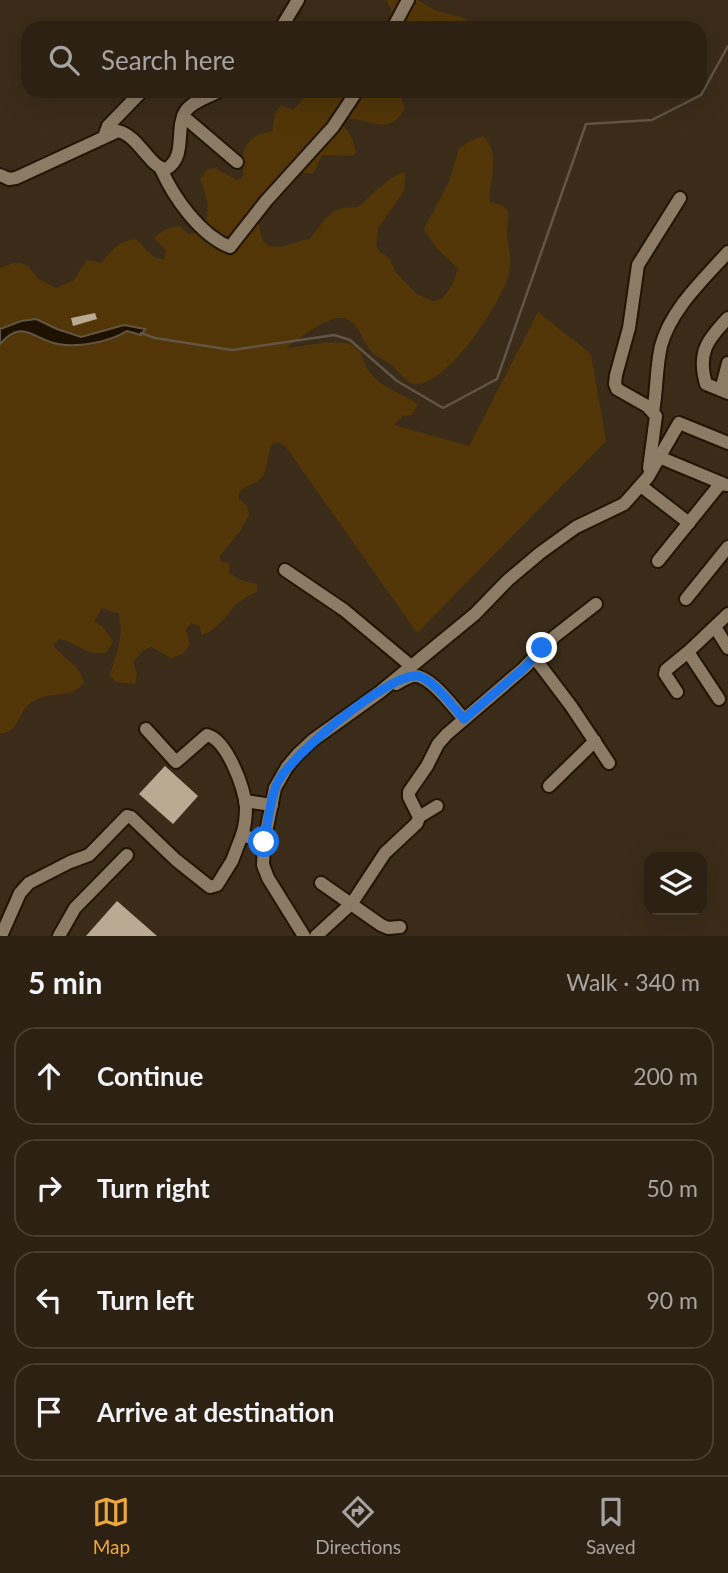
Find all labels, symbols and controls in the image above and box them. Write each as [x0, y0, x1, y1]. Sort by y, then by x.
search box [21, 21, 707, 98]
icon: search [45, 41, 83, 79]
text: Search here [101, 44, 235, 76]
route end [526, 632, 557, 663]
route start [248, 826, 279, 857]
map controls [644, 852, 707, 915]
button: layers [644, 852, 707, 915]
text: 5 min [28, 964, 102, 1000]
text: Walk · 340 m [566, 968, 700, 996]
icon: ahead [30, 1057, 68, 1095]
text: Continue [97, 1060, 203, 1092]
text: 200 m [633, 1062, 698, 1090]
icon: right [30, 1169, 68, 1207]
text: Turn right [97, 1172, 210, 1204]
text: 50 m [647, 1174, 698, 1202]
icon: left [30, 1281, 68, 1319]
text: Turn left [97, 1284, 194, 1316]
text: 90 m [647, 1286, 698, 1314]
icon: arrive [30, 1393, 68, 1431]
text: Arrive at destination [97, 1396, 334, 1428]
tab: Map [92, 1493, 130, 1558]
tab: Directions [315, 1493, 401, 1558]
tab: Saved [586, 1493, 636, 1558]

